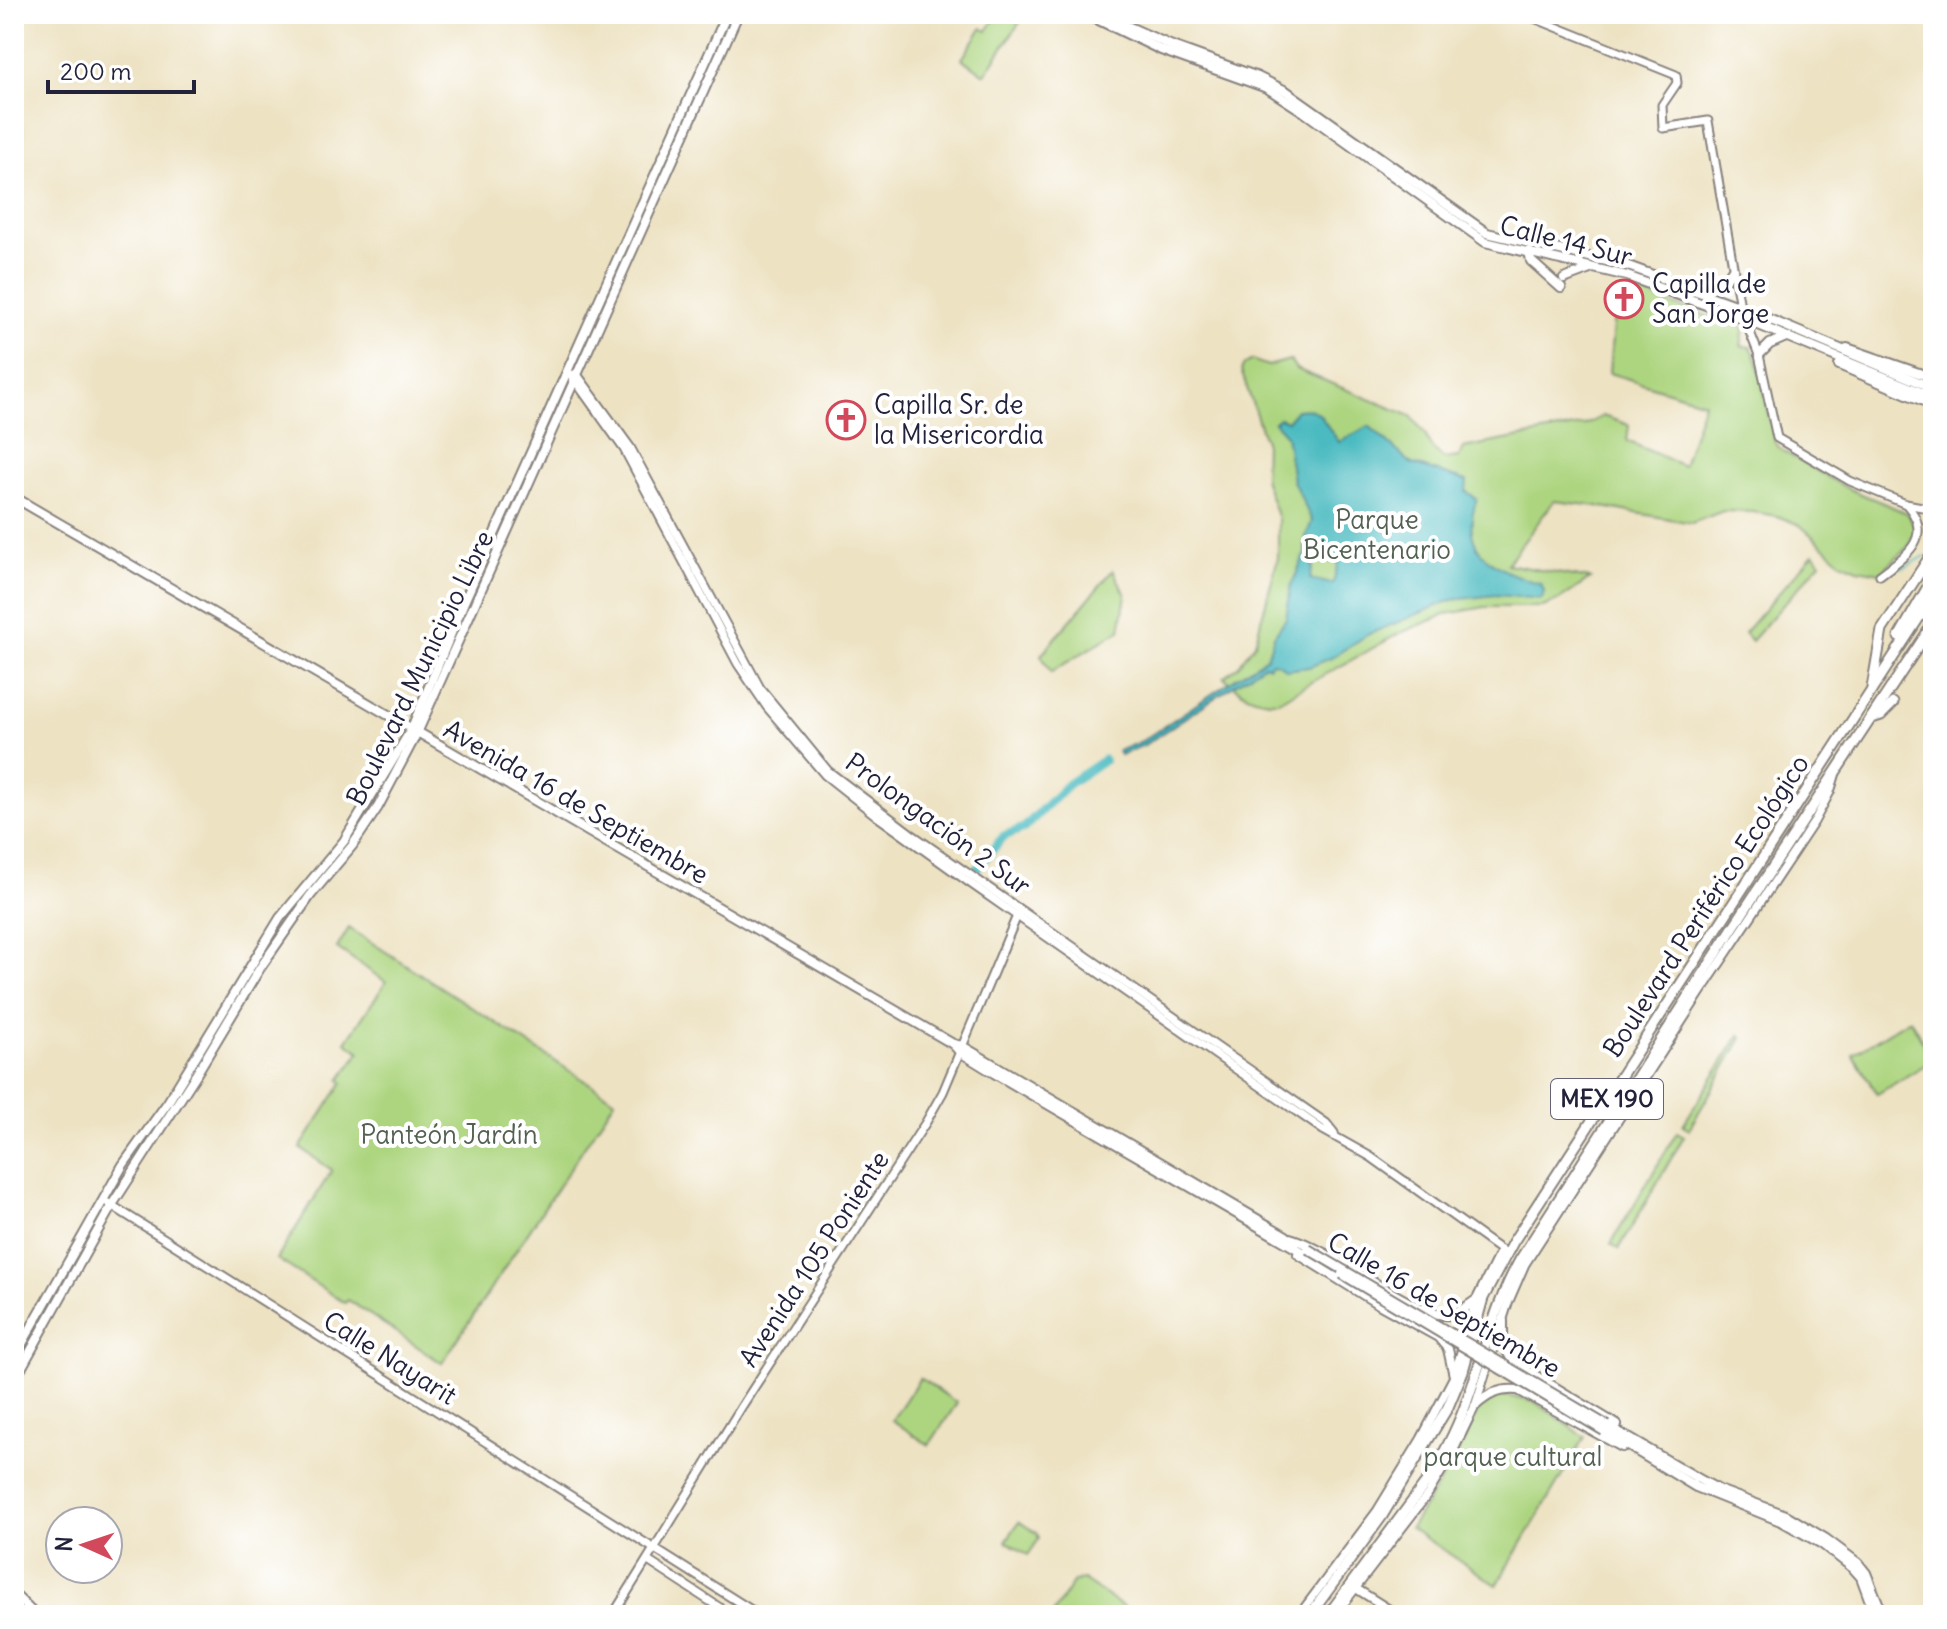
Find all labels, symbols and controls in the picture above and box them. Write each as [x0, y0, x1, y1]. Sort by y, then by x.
scale bar [48, 44, 194, 94]
text: 200 m [60, 56, 132, 86]
street label: Calle 14 Sur [1496, 208, 1636, 273]
place label: Capilla de San Jorge [1652, 267, 1769, 330]
church icon: Capilla de San Jorge [1603, 278, 1645, 320]
place label: Capilla Sr. de la Misericordia [874, 388, 1044, 451]
church icon: Capilla Sr. de la Misericordia [825, 399, 867, 441]
park label: Parque Bicentenario [1303, 503, 1451, 566]
street label: Boulevard Municipio Libre [339, 525, 500, 810]
street label: Avenida 16 de Septiembre [438, 712, 714, 891]
street label: Prolongación 2 Sur [839, 745, 1038, 902]
street label: Boulevard Periférico Ecológico [1595, 748, 1816, 1063]
road number: MEX 190 [1551, 1079, 1663, 1119]
park label: Panteón Jardín [360, 1118, 538, 1151]
street label: Avenida 105 Poniente [731, 1145, 896, 1373]
street label: Calle 16 de Septiembre [1322, 1224, 1566, 1385]
street label: Calle Nayarit [318, 1304, 463, 1412]
park label: parque cultural [1424, 1440, 1602, 1473]
north arrow [44, 1505, 124, 1585]
text: N [50, 1536, 78, 1552]

